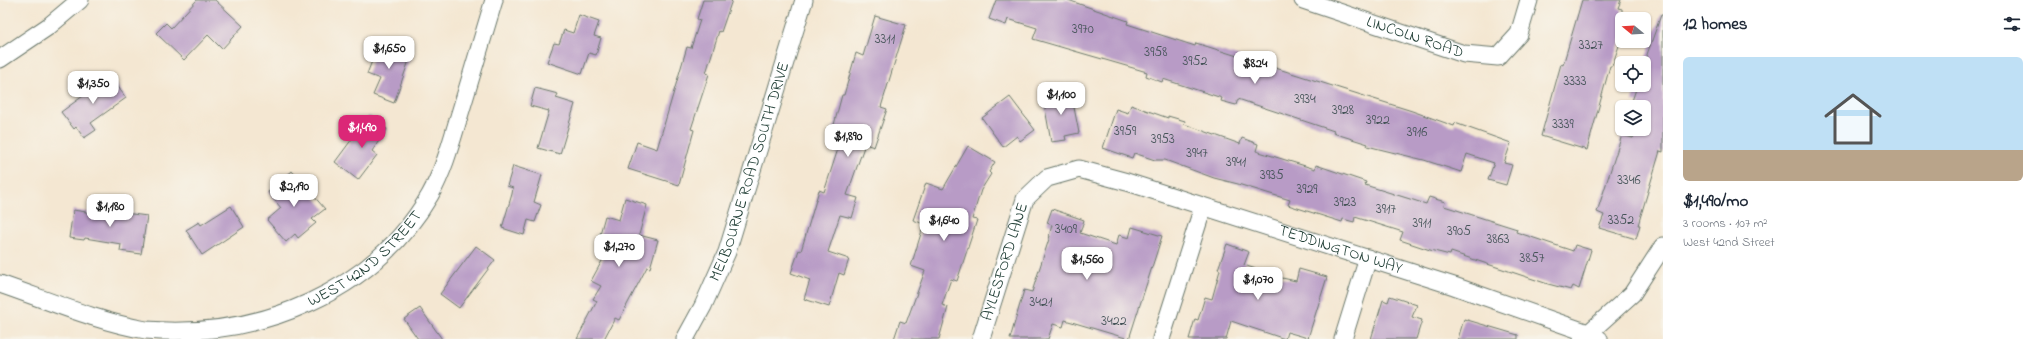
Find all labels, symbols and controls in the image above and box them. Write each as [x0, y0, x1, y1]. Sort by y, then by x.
street label: LINCOLN ROAD [1363, 10, 1467, 65]
north arrow [1615, 12, 1651, 48]
map controls [1615, 12, 1651, 136]
text: 12 homes [1683, 12, 1747, 37]
icon: filters [2001, 13, 2023, 35]
house number: 3970 [1072, 19, 1094, 40]
house number: 3311 [875, 29, 896, 50]
house number: 3327 [1579, 35, 1603, 56]
pin: $1,650 [356, 36, 422, 70]
text: $1,650 [372, 39, 406, 58]
house number: 3958 [1144, 42, 1168, 63]
house number: 3952 [1183, 51, 1208, 72]
pin: $824 [1231, 51, 1279, 85]
text: $824 [1243, 54, 1267, 73]
button: locate [1615, 56, 1651, 92]
street label: MELBOURNE ROAD SOUTH DRIVE [703, 59, 796, 286]
pin: $1,350 [60, 71, 126, 105]
house number: 3333 [1563, 71, 1587, 92]
text: $1,350 [77, 74, 109, 93]
pin: $1,100 [1028, 82, 1094, 116]
icon: home [1817, 83, 1889, 155]
text: $1,100 [1046, 85, 1076, 104]
house number: 3934 [1294, 89, 1316, 110]
house number: 3928 [1332, 100, 1354, 121]
button: layers [1615, 100, 1651, 136]
house number: 3922 [1366, 110, 1390, 131]
house number: 3339 [1552, 114, 1575, 135]
pin: $1,490 [329, 115, 395, 149]
text: $1,490 [347, 118, 377, 137]
house number: 3959 [1114, 121, 1137, 142]
house number: 3916 [1407, 122, 1427, 143]
pin: $1,890 [815, 124, 881, 158]
text: $1,890 [834, 127, 862, 146]
house number: 3953 [1151, 129, 1175, 150]
house number: 3947 [1186, 143, 1208, 164]
house number: 3941 [1226, 152, 1247, 173]
house number: 3935 [1260, 165, 1284, 186]
house number: 3346 [1617, 170, 1641, 191]
pin: $2,190 [261, 174, 327, 208]
text: $2,190 [279, 177, 309, 196]
house number: 3929 [1296, 179, 1318, 200]
text: $1,490/mo [1683, 189, 1748, 214]
house number: 3923 [1334, 192, 1357, 213]
pin: $1,180 [77, 194, 143, 228]
text: $1,180 [96, 197, 124, 216]
house number: 3917 [1376, 199, 1396, 220]
street label: AYLESFORD LANE [975, 200, 1035, 324]
street label: WEST 42ND STREET [304, 206, 428, 314]
pin: $1,640 [911, 208, 977, 242]
house number: 3352 [1608, 210, 1634, 231]
text: $1,640 [929, 211, 959, 230]
house number: 3911 [1413, 213, 1432, 234]
text: 3 rooms · 107 m² [1683, 214, 1767, 233]
house number: 3409 [1055, 219, 1078, 240]
street label: TEDDINGTON WAY [1275, 219, 1406, 281]
house number: 3905 [1447, 221, 1471, 242]
house number: 3863 [1487, 229, 1510, 250]
text: West 42nd Street [1683, 233, 1775, 252]
pin: $1,270 [586, 234, 652, 268]
text: $1,270 [603, 237, 635, 256]
pin: $1,560 [1054, 247, 1120, 281]
house number: 3857 [1520, 248, 1545, 269]
text: $1,560 [1070, 250, 1104, 269]
pin: $1,070 [1225, 267, 1291, 301]
text: $1,070 [1243, 270, 1273, 289]
house number: 3421 [1030, 292, 1053, 313]
house number: 3422 [1101, 311, 1127, 332]

